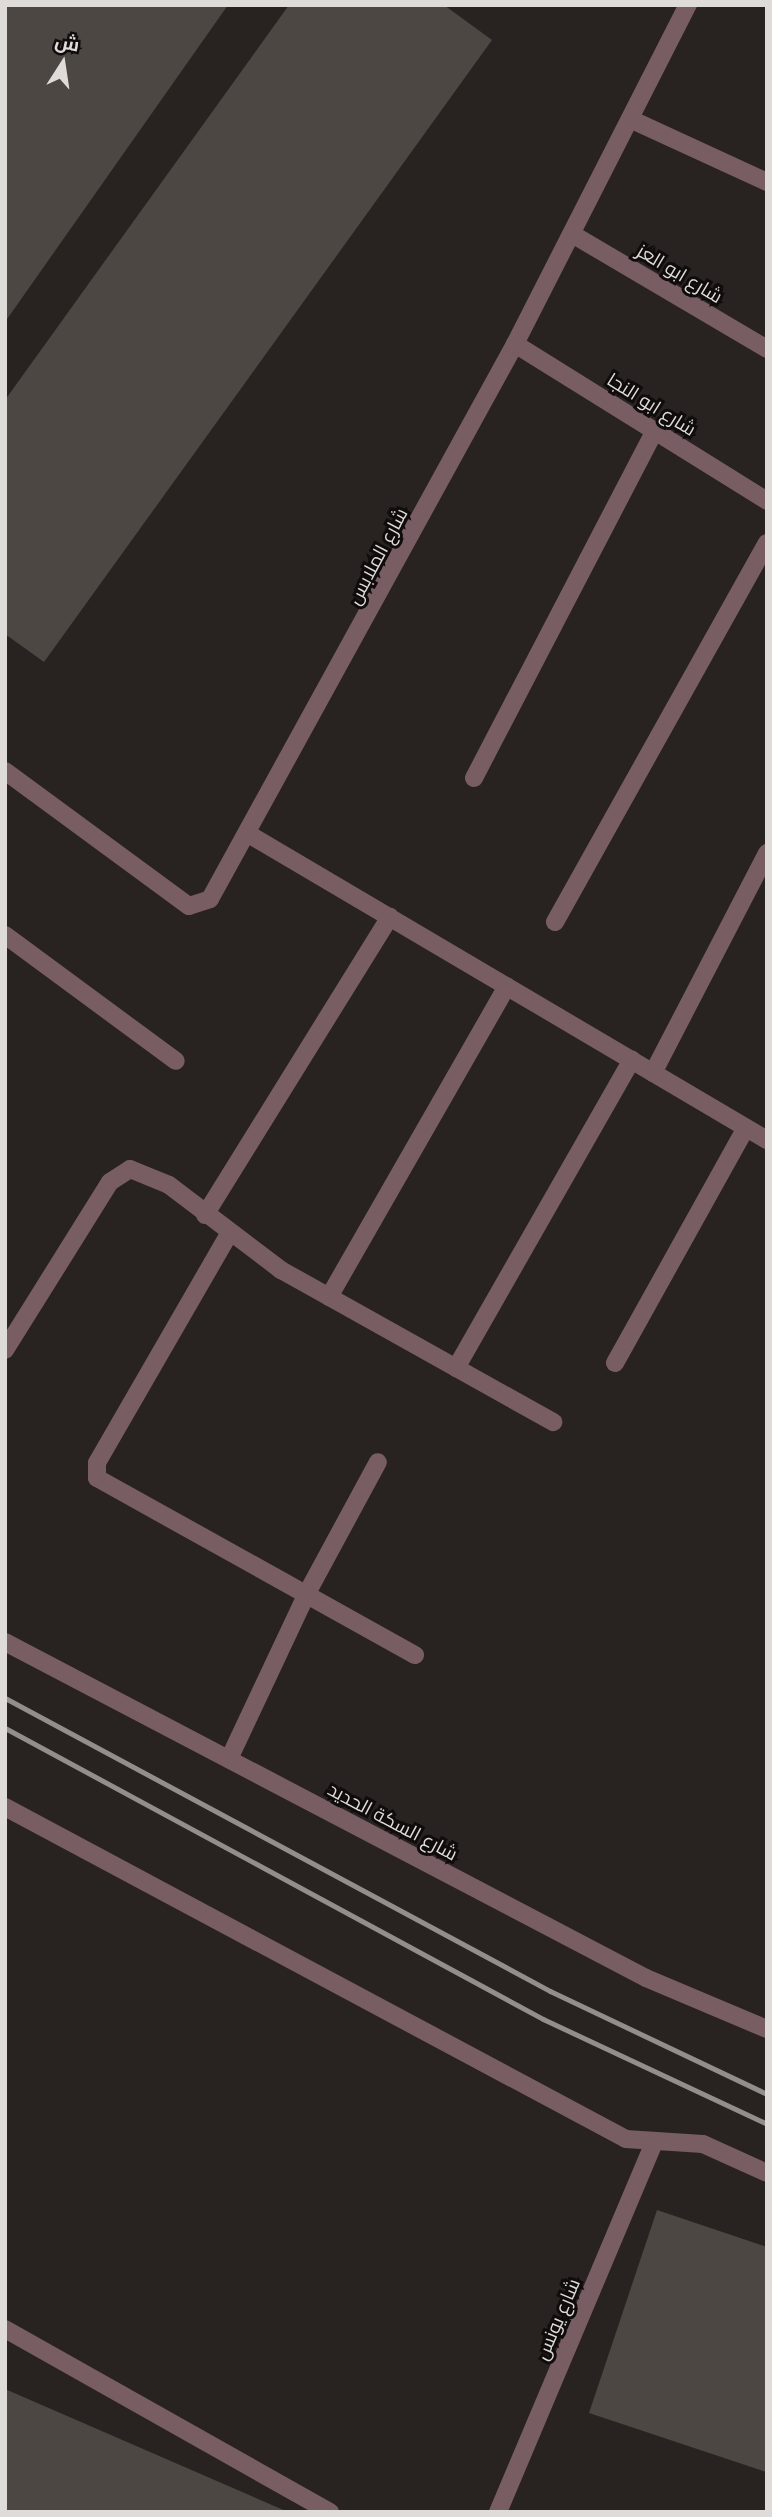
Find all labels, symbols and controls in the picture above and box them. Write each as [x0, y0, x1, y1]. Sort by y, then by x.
north arrow [28, 28, 98, 98]
text: ش [53, 28, 82, 56]
street label: شارع ابو العز [633, 239, 727, 307]
street label: شارع ابو النجا [603, 368, 701, 440]
street label: شارع الملابس [342, 504, 412, 608]
street label: شارع السكة الحديد [324, 1777, 462, 1865]
street label: شارع يونس [530, 2275, 584, 2363]

